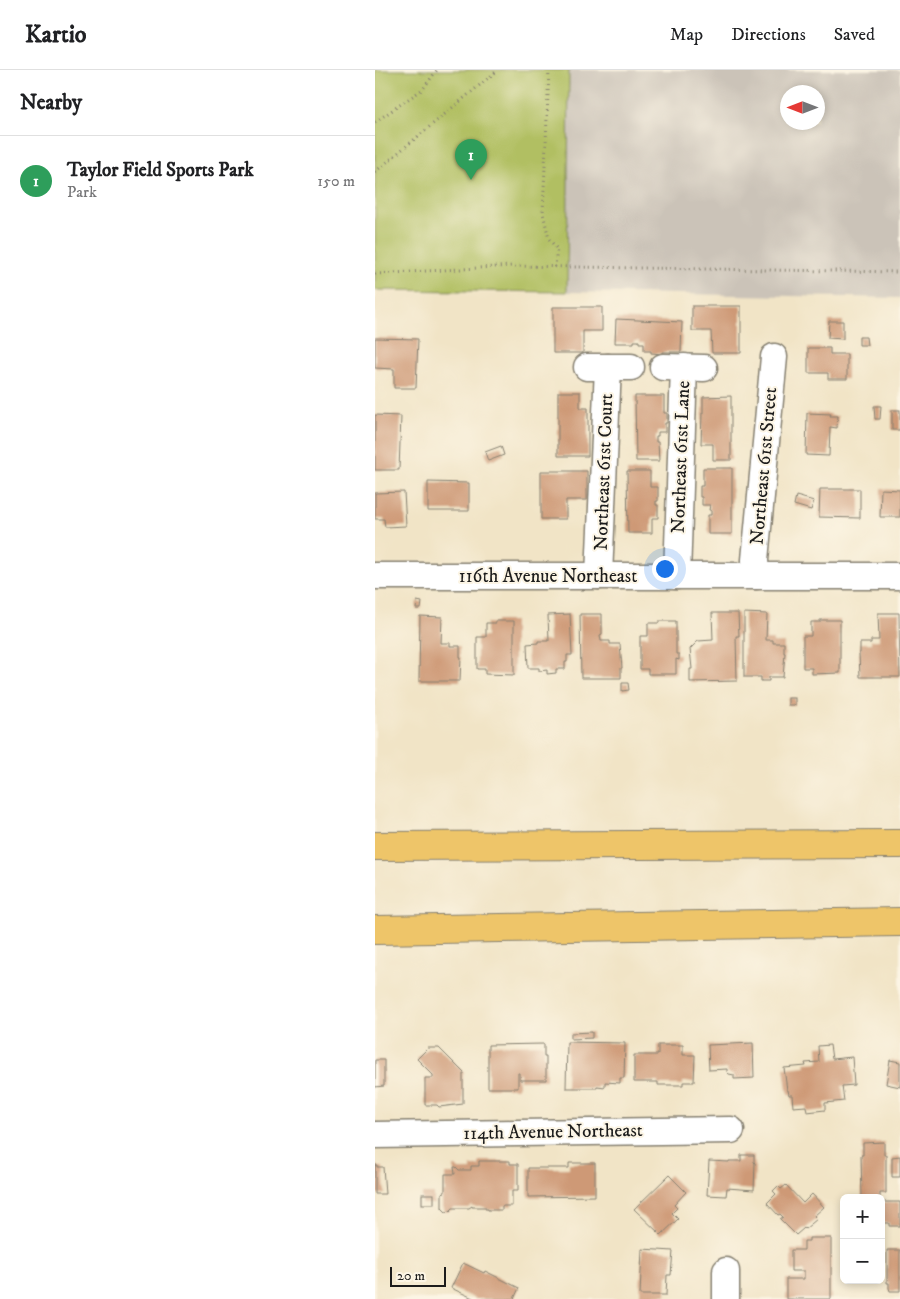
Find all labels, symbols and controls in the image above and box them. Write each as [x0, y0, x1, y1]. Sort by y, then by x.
text: Kartio [25, 20, 87, 50]
text: Map [670, 24, 703, 46]
text: Directions [731, 24, 806, 46]
text: Saved [834, 24, 875, 46]
north arrow [780, 85, 825, 130]
text: Nearby [20, 90, 82, 116]
pin: 1 [455, 139, 487, 180]
text: Taylor Field Sports Park [67, 159, 254, 182]
text: 1 [33, 171, 39, 191]
text: 150 m [317, 171, 355, 191]
text: Park [67, 182, 97, 202]
street label: Northeast 61st Lane [667, 380, 695, 534]
street label: Northeast 61st Street [746, 386, 782, 546]
street label: Northeast 61st Court [590, 393, 618, 551]
your location [652, 556, 678, 582]
street label: 116th Avenue Northeast [459, 565, 637, 588]
street label: 114th Avenue Northeast [463, 1119, 643, 1145]
map controls [840, 1194, 885, 1284]
button: + [840, 1194, 885, 1239]
button: − [840, 1239, 885, 1284]
scale bar [390, 1264, 446, 1287]
text: 20 m [397, 1267, 425, 1285]

